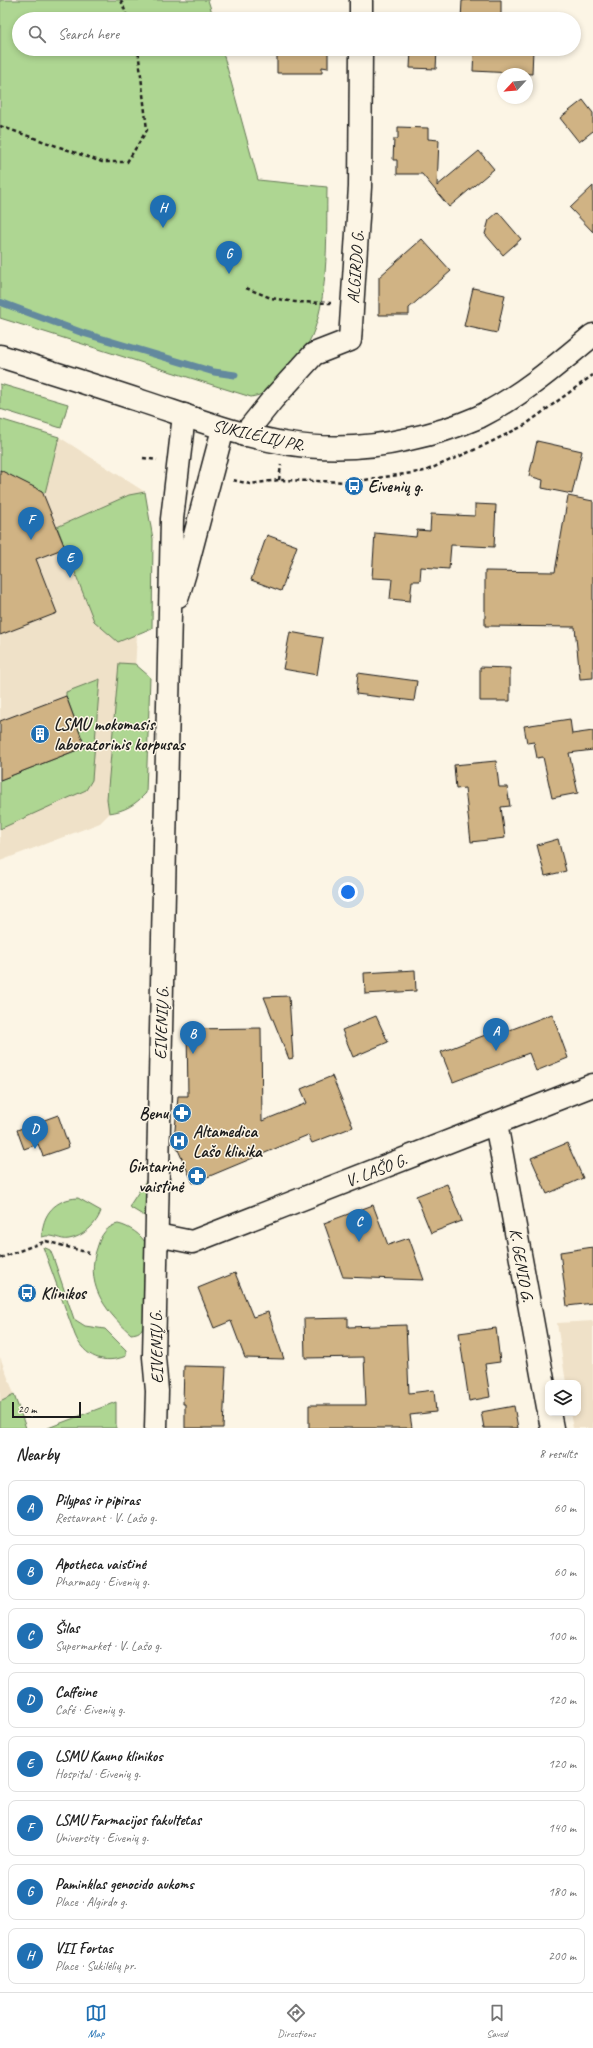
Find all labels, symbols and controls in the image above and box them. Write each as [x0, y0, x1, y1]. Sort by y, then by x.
search box [12, 12, 581, 56]
icon: search [26, 23, 48, 45]
text: Search here [58, 25, 119, 44]
north arrow [497, 68, 533, 104]
pin: H [150, 195, 176, 228]
street label: ALGIRDO G. [342, 229, 369, 304]
pin: G [216, 241, 242, 274]
street label: SUKILĖLIŲ PR. [211, 415, 307, 456]
bus stop icon: Eivenių g. [343, 475, 365, 497]
place label: Eivenių g. [368, 476, 424, 497]
pin: F [18, 507, 44, 540]
pin: E [57, 545, 83, 578]
place label: LSMU mokomasis laboratorinis korpusas [54, 714, 186, 755]
building icon: LSMU mokomasis laboratorinis korpusas [29, 723, 51, 745]
your location [338, 882, 358, 902]
street label: EIVENIŲ G. [150, 985, 173, 1060]
pin: A [483, 1018, 509, 1051]
pin: B [180, 1021, 206, 1054]
pharmacy icon: Benu [171, 1102, 193, 1124]
place label: Benu [139, 1103, 170, 1124]
pin: D [22, 1116, 48, 1149]
place label: Altamedica Lašo klinika [193, 1121, 263, 1162]
hospital icon: Altamedica Lašo klinika [168, 1130, 190, 1152]
street label: V. LAŠO G. [343, 1149, 410, 1192]
place label: Gintarinė vaistinė [128, 1156, 185, 1197]
pharmacy icon: Gintarinė vaistinė [186, 1165, 208, 1187]
pin: C [346, 1209, 372, 1242]
street label: K. GENIO G. [505, 1227, 538, 1304]
bus stop icon: Klinikos [16, 1282, 38, 1304]
place label: Klinikos [41, 1283, 88, 1304]
street label: EIVENIŲ G. [145, 1310, 168, 1384]
map controls [545, 1380, 581, 1416]
button: layers [545, 1380, 581, 1416]
scale bar [12, 1400, 81, 1419]
text: 20 m [18, 1402, 37, 1416]
text: Nearby [16, 1444, 59, 1465]
text: 8 results [539, 1446, 577, 1462]
text: Pilypas ir pipiras [55, 1491, 140, 1510]
text: A [27, 1500, 33, 1516]
text: 60 m [554, 1500, 576, 1516]
text: Restaurant · V. Lašo g. [55, 1510, 157, 1526]
text: Apotheca vaistinė [55, 1555, 146, 1574]
text: B [27, 1564, 33, 1580]
text: 60 m [554, 1564, 576, 1580]
text: Pharmacy · Eivenių g. [55, 1574, 149, 1590]
text: Šilas [55, 1619, 79, 1638]
text: C [27, 1628, 33, 1644]
text: 100 m [548, 1628, 576, 1644]
text: Supermarket · V. Lašo g. [55, 1638, 162, 1654]
text: Caffeine [55, 1683, 96, 1702]
text: D [26, 1692, 34, 1708]
text: 120 m [548, 1692, 576, 1708]
text: Café · Eivenių g. [55, 1702, 125, 1718]
text: LSMU Kauno klinikos [55, 1747, 163, 1766]
text: E [27, 1756, 33, 1772]
text: 120 m [548, 1756, 576, 1772]
text: Hospital · Eivenių g. [55, 1766, 141, 1782]
text: LSMU Farmacijos fakultetas [55, 1811, 201, 1830]
text: F [27, 1820, 33, 1836]
text: 140 m [548, 1820, 576, 1836]
text: University · Eivenių g. [55, 1830, 148, 1846]
text: Paminklas genocido aukoms [55, 1875, 193, 1894]
text: G [27, 1884, 33, 1900]
text: 180 m [548, 1884, 576, 1900]
text: Place · Algirdo g. [55, 1894, 127, 1910]
text: VII Fortas [55, 1939, 113, 1958]
text: H [26, 1948, 34, 1964]
text: 200 m [548, 1948, 576, 1964]
text: Place · Sukilėlių pr. [55, 1958, 136, 1974]
tab: Map [85, 2002, 107, 2040]
tab: Directions [277, 2002, 316, 2040]
tab: Saved [486, 2002, 508, 2040]

